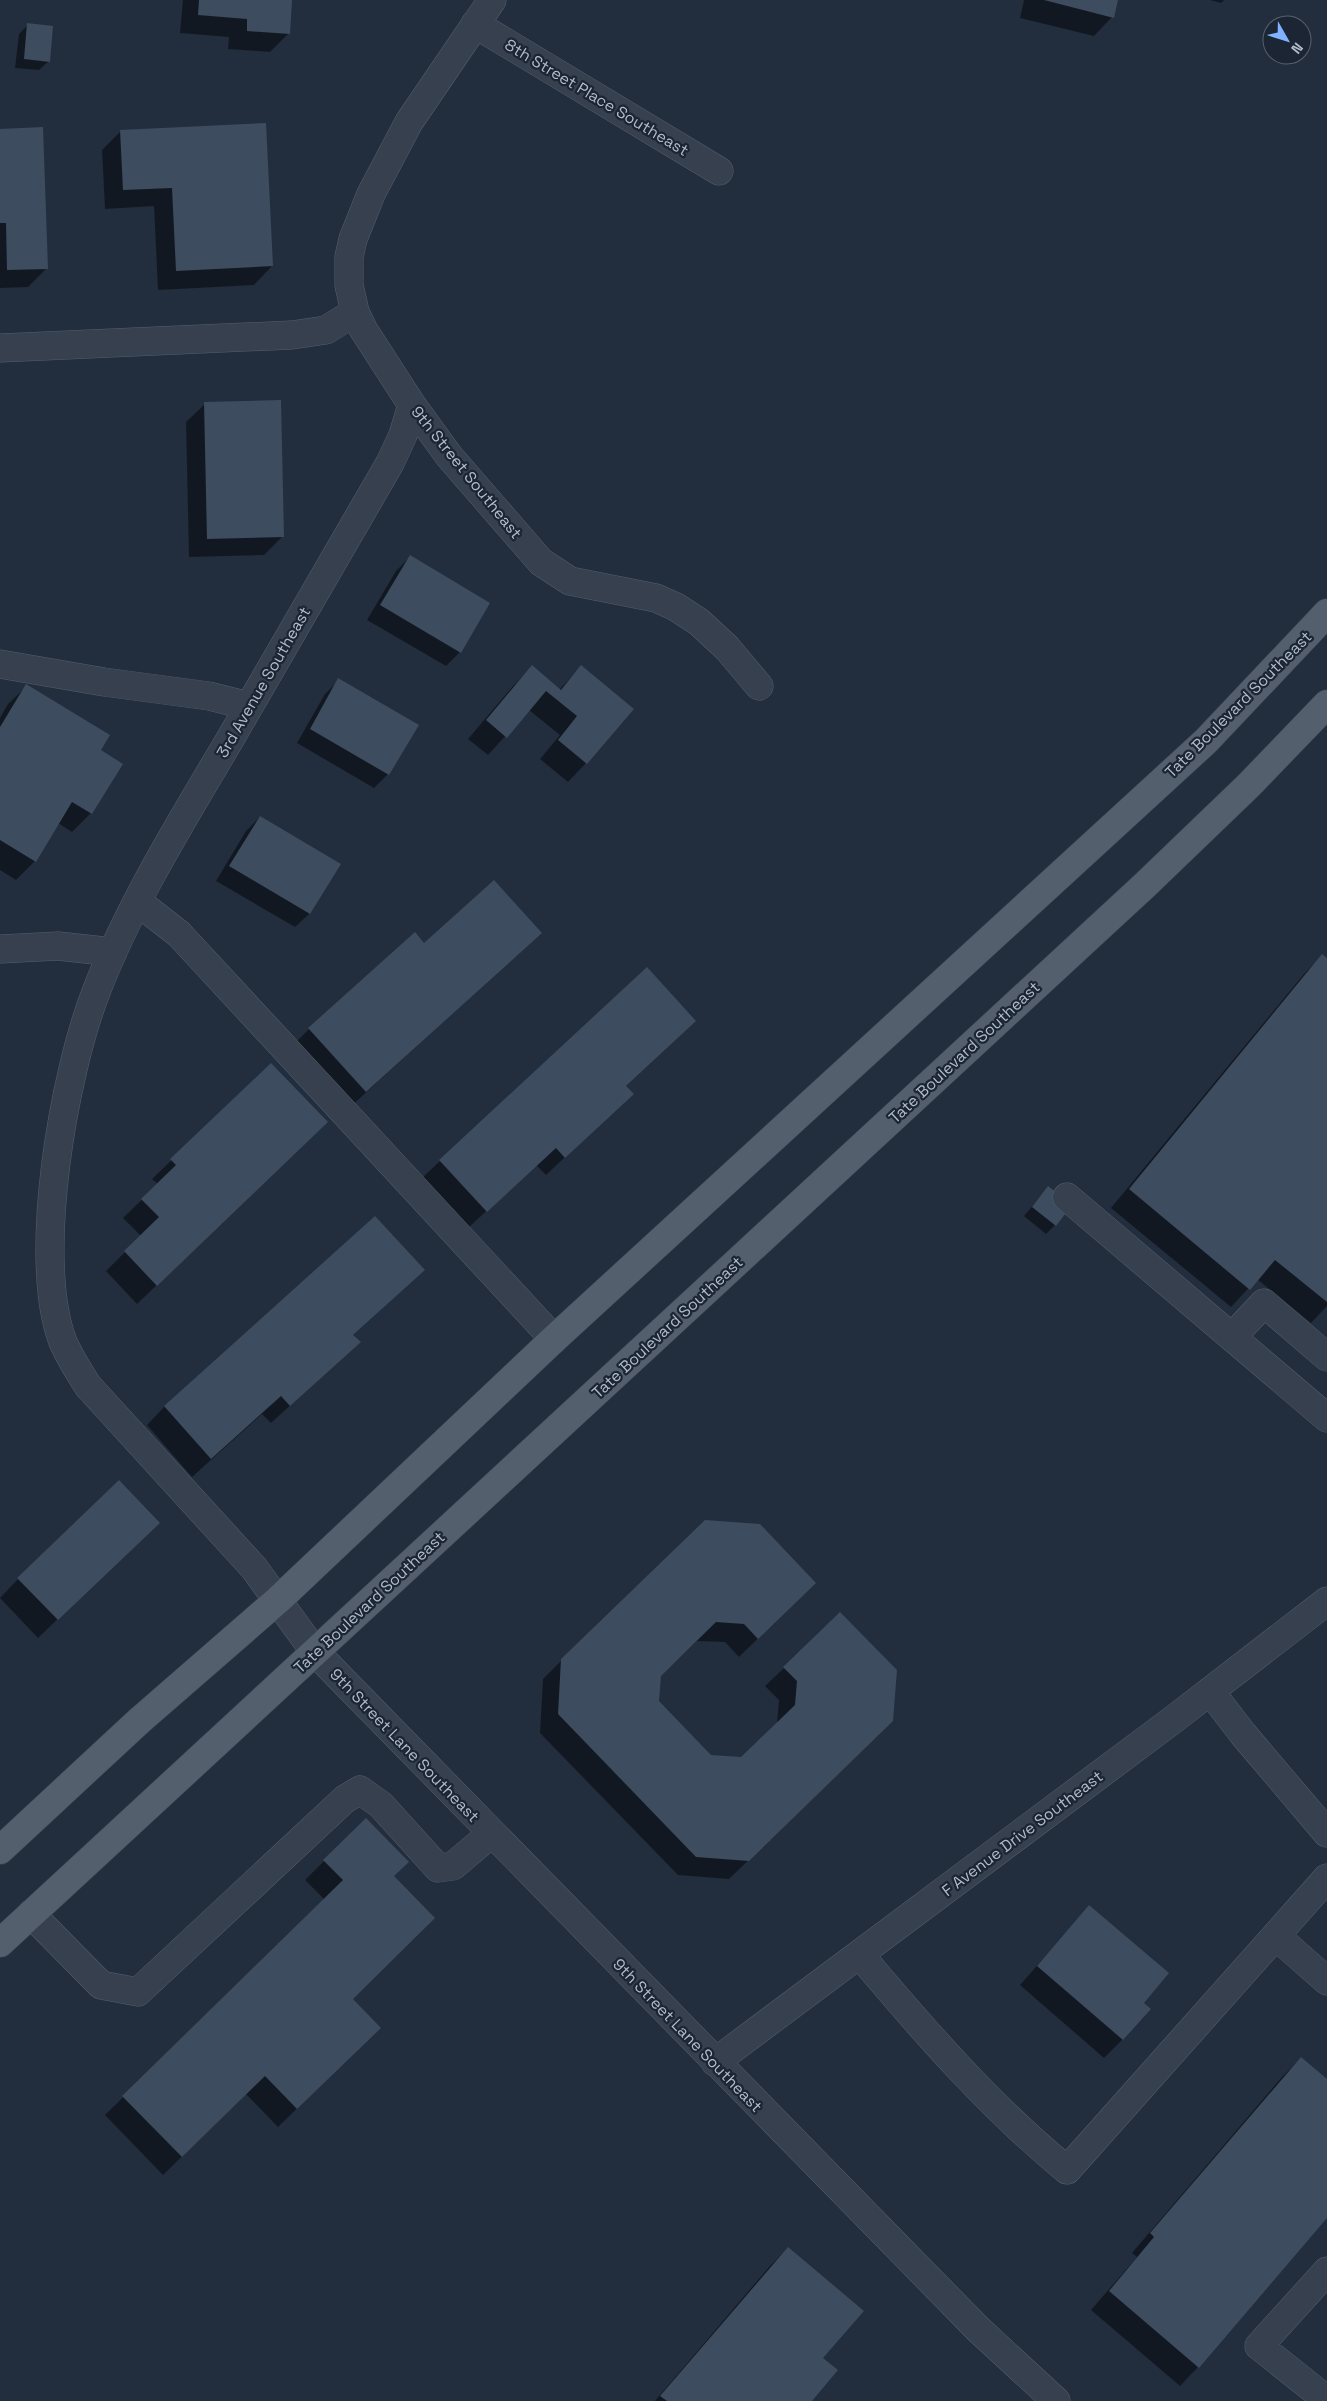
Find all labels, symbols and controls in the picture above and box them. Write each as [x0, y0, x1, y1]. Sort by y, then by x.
north arrow [1262, 15, 1312, 65]
street label: 8th Street Place Southeast [501, 34, 692, 161]
text: N [1287, 39, 1307, 57]
street label: 9th Street Southeast [407, 402, 527, 543]
street label: 3rd Avenue Southeast [212, 603, 315, 762]
street label: Tate Boulevard Southeast [1160, 626, 1316, 782]
street label: Tate Boulevard Southeast [884, 977, 1044, 1128]
street label: Tate Boulevard Southeast [587, 1252, 747, 1403]
street label: Tate Boulevard Southeast [289, 1527, 449, 1678]
street label: 9th Street Lane Southeast [325, 1664, 484, 1827]
street label: F Avenue Drive Southeast [938, 1766, 1107, 1901]
street label: 9th Street Lane Southeast [608, 1954, 767, 2117]

